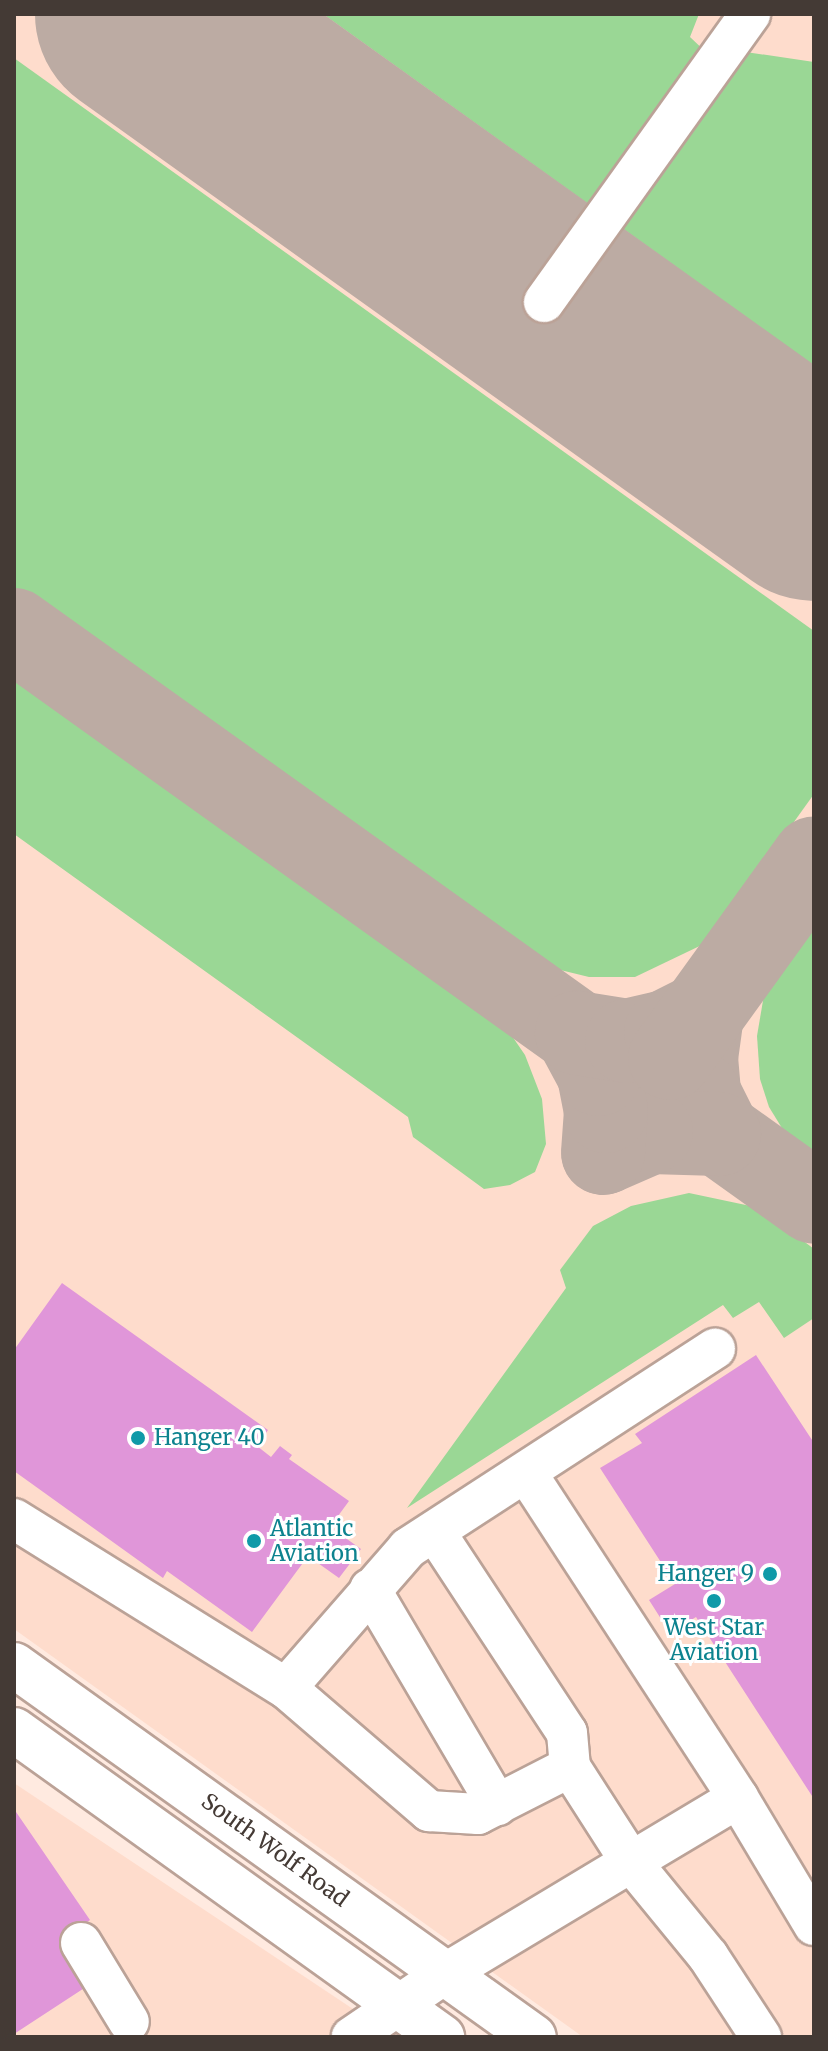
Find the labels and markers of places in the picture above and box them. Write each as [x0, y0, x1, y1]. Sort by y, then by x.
place label: Hanger 40 [154, 1425, 265, 1451]
marker: Hanger 40 [129, 1429, 147, 1447]
place label: Atlantic Aviation [270, 1515, 359, 1566]
marker: Atlantic Aviation [245, 1532, 263, 1550]
place label: Hanger 9 [657, 1561, 754, 1587]
marker: Hanger 9 [761, 1565, 779, 1583]
marker: West Star Aviation [705, 1592, 723, 1610]
place label: West Star Aviation [664, 1614, 764, 1666]

